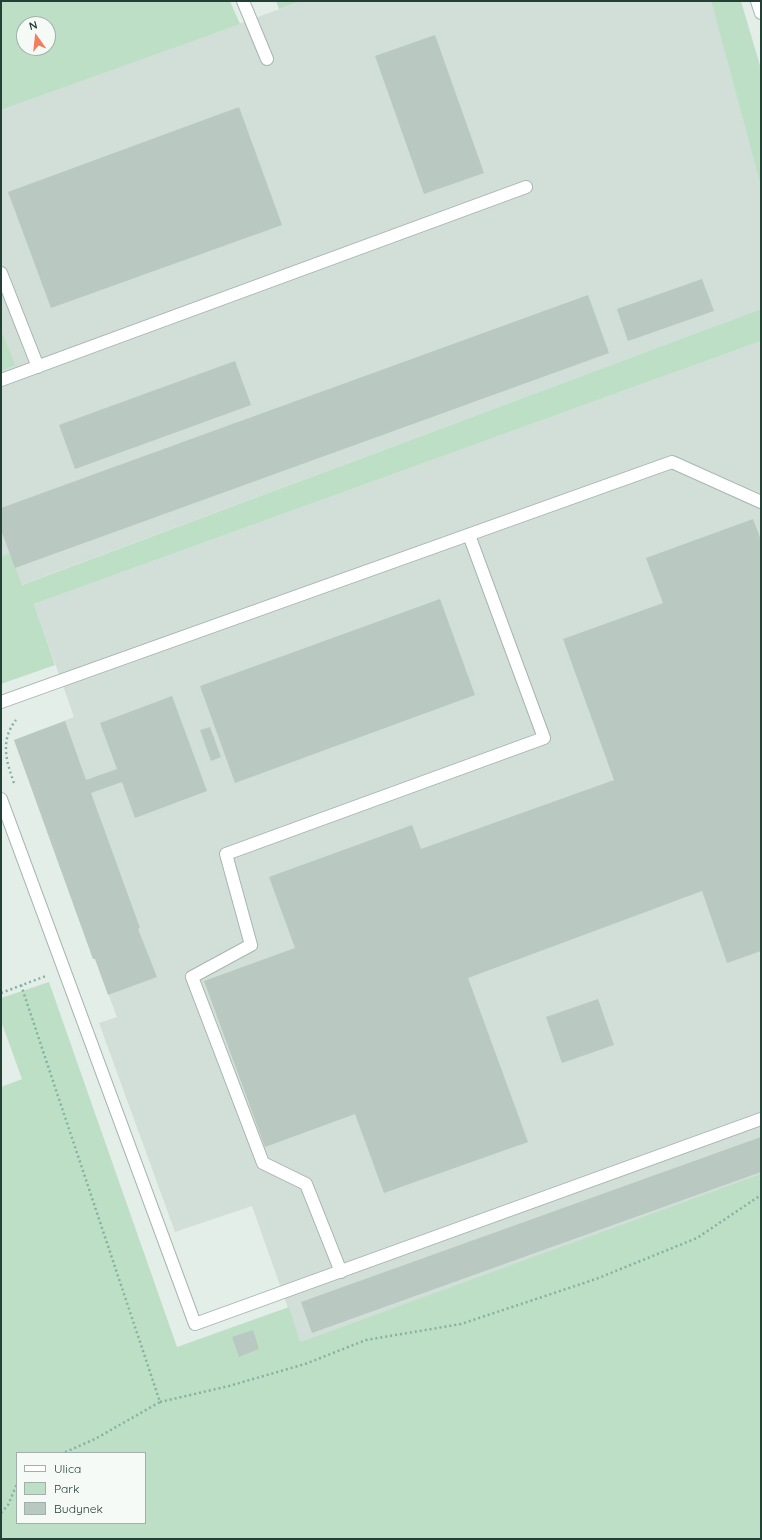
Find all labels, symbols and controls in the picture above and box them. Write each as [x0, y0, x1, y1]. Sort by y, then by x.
north arrow [16, 16, 56, 56]
text: N [27, 18, 39, 33]
legend [16, 1452, 146, 1524]
text: Ulica [54, 1461, 81, 1476]
text: Park [54, 1481, 79, 1496]
text: Budynek [54, 1501, 103, 1516]

